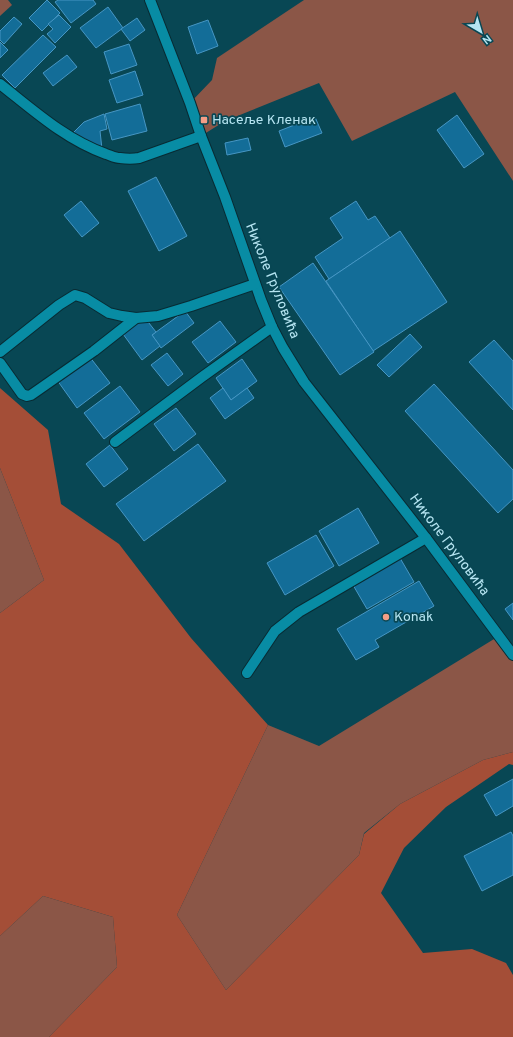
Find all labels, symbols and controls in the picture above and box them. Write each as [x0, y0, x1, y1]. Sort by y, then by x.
north arrow [461, 12, 501, 52]
text: N [479, 31, 494, 47]
place label: Насеље Кленак [212, 112, 316, 129]
marker: Насеље Кленак [199, 115, 209, 125]
street label: Николе Груловића [241, 221, 303, 341]
street label: Николе Груловића [405, 491, 493, 599]
place label: Konak [394, 609, 433, 626]
marker: Konak [381, 612, 391, 622]

